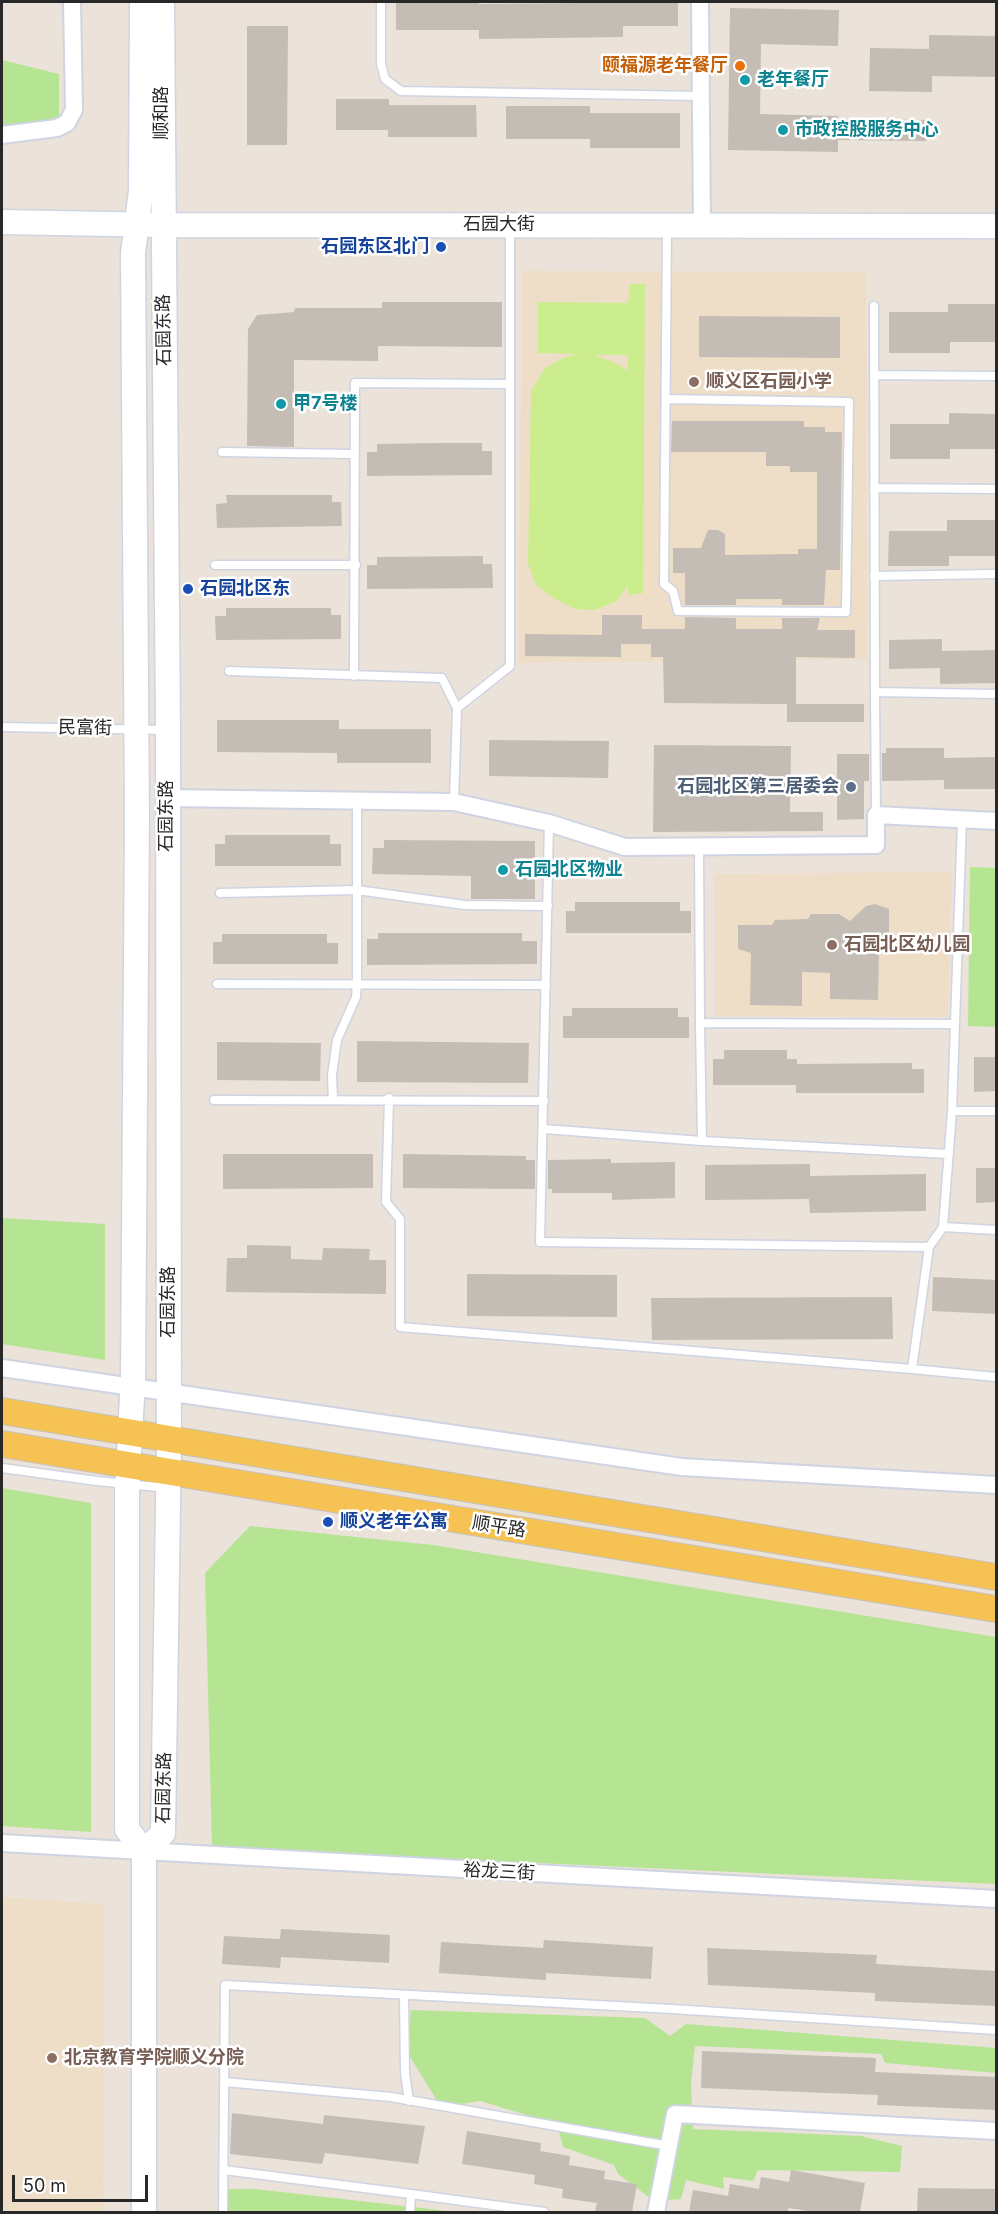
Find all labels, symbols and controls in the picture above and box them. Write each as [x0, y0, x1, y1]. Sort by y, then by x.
place label: 颐福源老年餐厅 [602, 55, 728, 77]
marker: 颐福源老年餐厅 [733, 59, 747, 73]
place label: 老年餐厅 [757, 69, 829, 91]
marker: 老年餐厅 [738, 73, 752, 87]
street label: 顺和路 [151, 86, 173, 140]
place label: 市政控股服务中心 [795, 119, 939, 141]
marker: 市政控股服务中心 [776, 123, 790, 137]
street label: 石园大街 [463, 214, 535, 236]
place label: 石园东区北门 [321, 236, 429, 258]
marker: 石园东区北门 [434, 240, 448, 254]
street label: 石园东路 [153, 294, 175, 366]
place label: 顺义区石园小学 [706, 371, 832, 393]
marker: 顺义区石园小学 [687, 375, 701, 389]
place label: 甲7号楼 [293, 393, 357, 415]
marker: 甲7号楼 [274, 397, 288, 411]
place label: 石园北区东 [200, 578, 290, 600]
marker: 石园北区东 [181, 582, 195, 596]
street label: 民富街 [58, 717, 112, 739]
place label: 石园北区第三居委会 [677, 776, 839, 798]
street label: 石园东路 [156, 780, 178, 852]
marker: 石园北区第三居委会 [844, 780, 858, 794]
place label: 石园北区物业 [515, 859, 623, 881]
marker: 石园北区物业 [496, 863, 510, 877]
place label: 石园北区幼儿园 [844, 934, 970, 956]
marker: 石园北区幼儿园 [825, 938, 839, 952]
street label: 石园东路 [158, 1266, 180, 1338]
place label: 顺义老年公寓 [340, 1511, 448, 1533]
street label: 顺平路 [471, 1512, 527, 1542]
marker: 顺义老年公寓 [321, 1515, 335, 1529]
street label: 石园东路 [153, 1752, 175, 1824]
street label: 裕龙三街 [462, 1859, 536, 1885]
place label: 北京教育学院顺义分院 [64, 2047, 244, 2069]
marker: 北京教育学院顺义分院 [45, 2051, 59, 2065]
scale bar [15, 2163, 152, 2201]
text: 50 m [23, 2175, 66, 2196]

